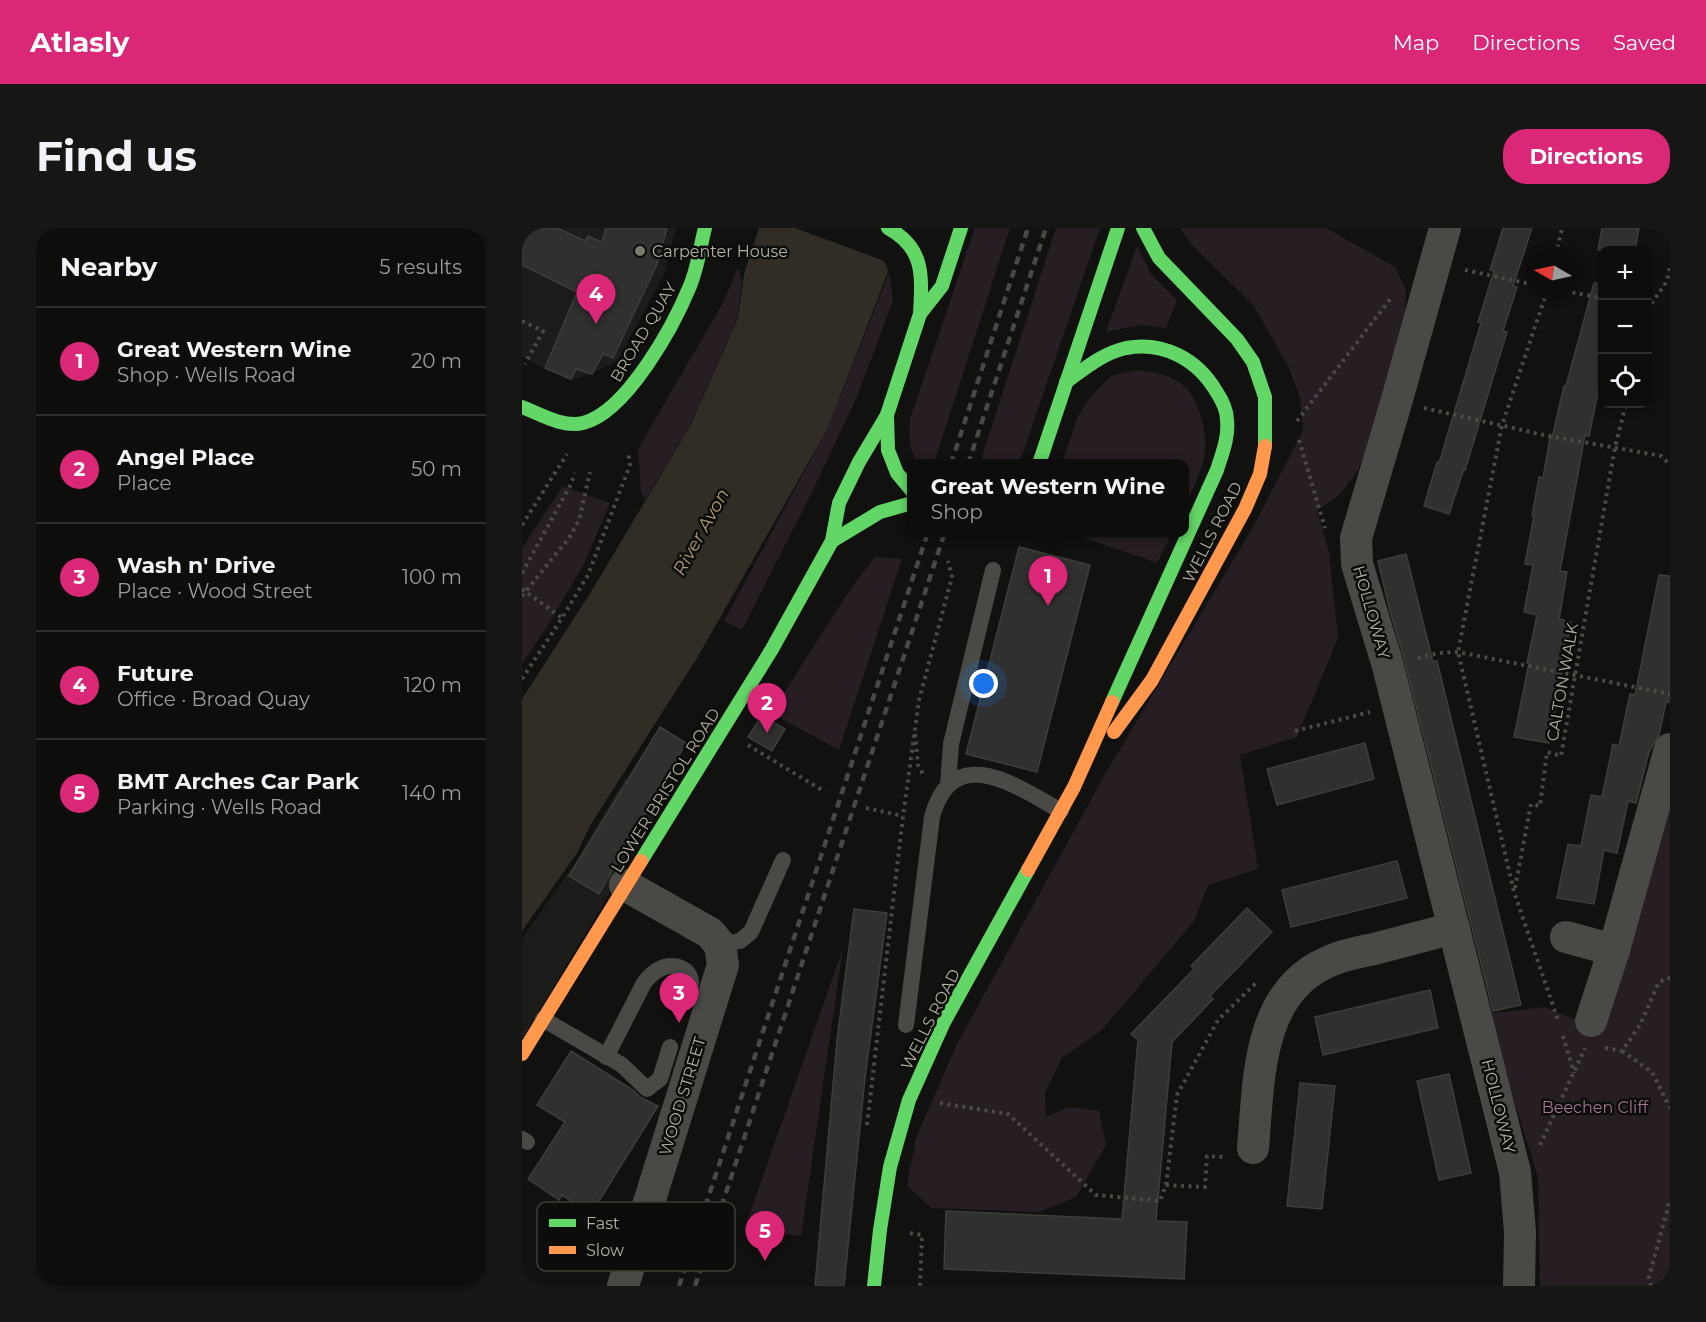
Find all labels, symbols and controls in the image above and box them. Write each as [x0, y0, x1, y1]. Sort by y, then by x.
text: Atlasly [30, 25, 129, 59]
text: Map [1393, 30, 1439, 55]
text: Directions [1472, 30, 1580, 55]
text: Saved [1613, 30, 1676, 55]
button: Directions [1503, 129, 1670, 184]
text: Find us [36, 130, 197, 182]
place label: Carpenter House [652, 242, 788, 261]
marker: Carpenter House [633, 244, 647, 258]
north arrow [1526, 246, 1580, 300]
map controls [1598, 246, 1652, 408]
button: + [1598, 246, 1652, 300]
text: Nearby [60, 251, 157, 283]
text: 5 results [379, 255, 462, 279]
pin: 4 [576, 274, 616, 324]
street label: BROAD QUAY [606, 278, 681, 385]
button: − [1598, 300, 1652, 354]
text: Great Western Wine [117, 336, 351, 363]
text: 1 [76, 349, 83, 373]
text: 20 m [411, 349, 462, 373]
button: locate [1598, 354, 1652, 408]
text: Shop · Wells Road [117, 363, 296, 387]
text: Angel Place [117, 444, 254, 471]
text: 2 [74, 457, 85, 481]
text: 50 m [411, 457, 462, 481]
popup [907, 459, 1189, 537]
text: Place [117, 471, 172, 495]
text: Great Western Wine [931, 473, 1165, 500]
street label: WELLS ROAD [1179, 479, 1246, 586]
water label: River Avon [668, 485, 734, 579]
text: Shop [931, 500, 983, 524]
text: Wash n' Drive [117, 552, 275, 579]
pin: 1 [1028, 556, 1068, 606]
street label: HOLLOWAY [1349, 563, 1394, 662]
text: 3 [74, 565, 85, 589]
text: 100 m [402, 565, 462, 589]
text: Place · Wood Street [117, 579, 313, 603]
street label: CALTON WALK [1543, 621, 1582, 743]
text: Future [117, 660, 194, 687]
your location [969, 669, 998, 698]
text: 4 [73, 673, 86, 697]
text: 120 m [404, 673, 462, 697]
pin: 2 [748, 684, 786, 733]
text: Office · Broad Quay [117, 687, 310, 711]
street label: LOWER BRISTOL ROAD [607, 705, 724, 876]
text: BMT Arches Car Park [117, 768, 359, 795]
text: 5 [74, 781, 85, 805]
text: 140 m [402, 781, 462, 805]
text: Parking · Wells Road [117, 795, 322, 819]
street label: WELLS ROAD [897, 966, 964, 1073]
pin: 3 [660, 974, 698, 1023]
street label: WOOD STREET [655, 1034, 710, 1158]
street label: HOLLOWAY [1478, 1057, 1520, 1156]
park label: Beechen Cliff [1542, 1098, 1649, 1117]
legend [537, 1202, 735, 1271]
pin: 5 [746, 1212, 784, 1261]
text: Fast [586, 1214, 620, 1233]
text: Slow [586, 1241, 624, 1260]

